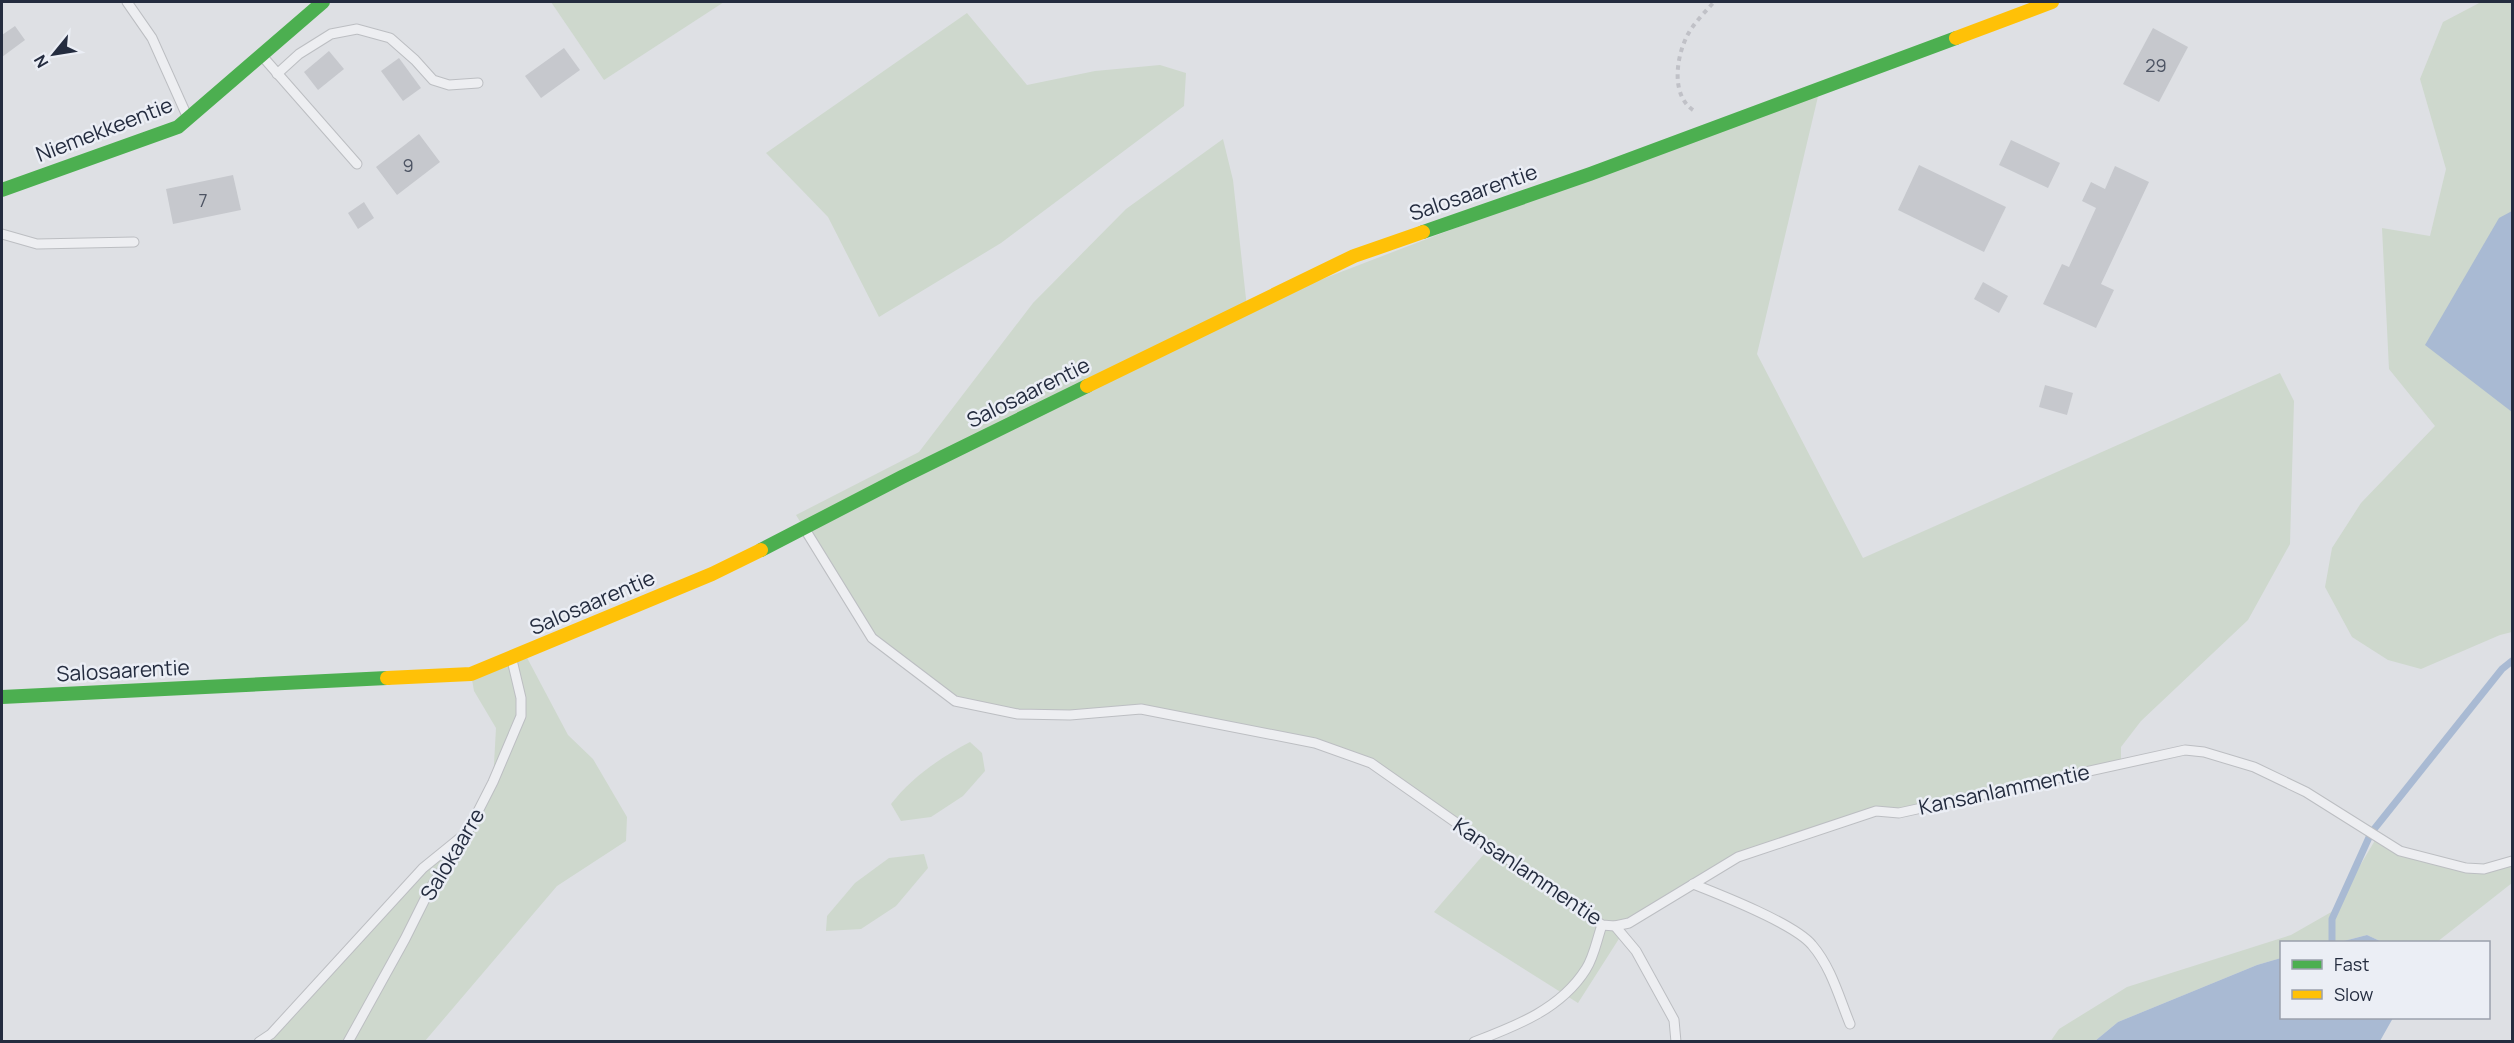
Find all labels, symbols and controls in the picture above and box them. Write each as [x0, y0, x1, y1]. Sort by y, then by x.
north arrow [24, 24, 84, 84]
text: N [29, 51, 53, 72]
house number: 29 [2145, 53, 2167, 77]
street label: Niemekkeentie [32, 90, 176, 168]
house number: 9 [402, 153, 414, 177]
street label: Salosaarentie [1405, 157, 1541, 227]
house number: 7 [198, 188, 208, 212]
street label: Salosaarentie [962, 350, 1094, 434]
street label: Salosaarentie [525, 563, 659, 641]
street label: Salosaarentie [56, 653, 190, 687]
street label: Kansanlammentie [1916, 757, 2092, 821]
street label: Salokaarre [414, 803, 490, 905]
street label: Kansanlammentie [1448, 811, 1608, 931]
legend [2280, 941, 2490, 1019]
text: Fast [2334, 952, 2369, 976]
text: Slow [2334, 982, 2374, 1006]

